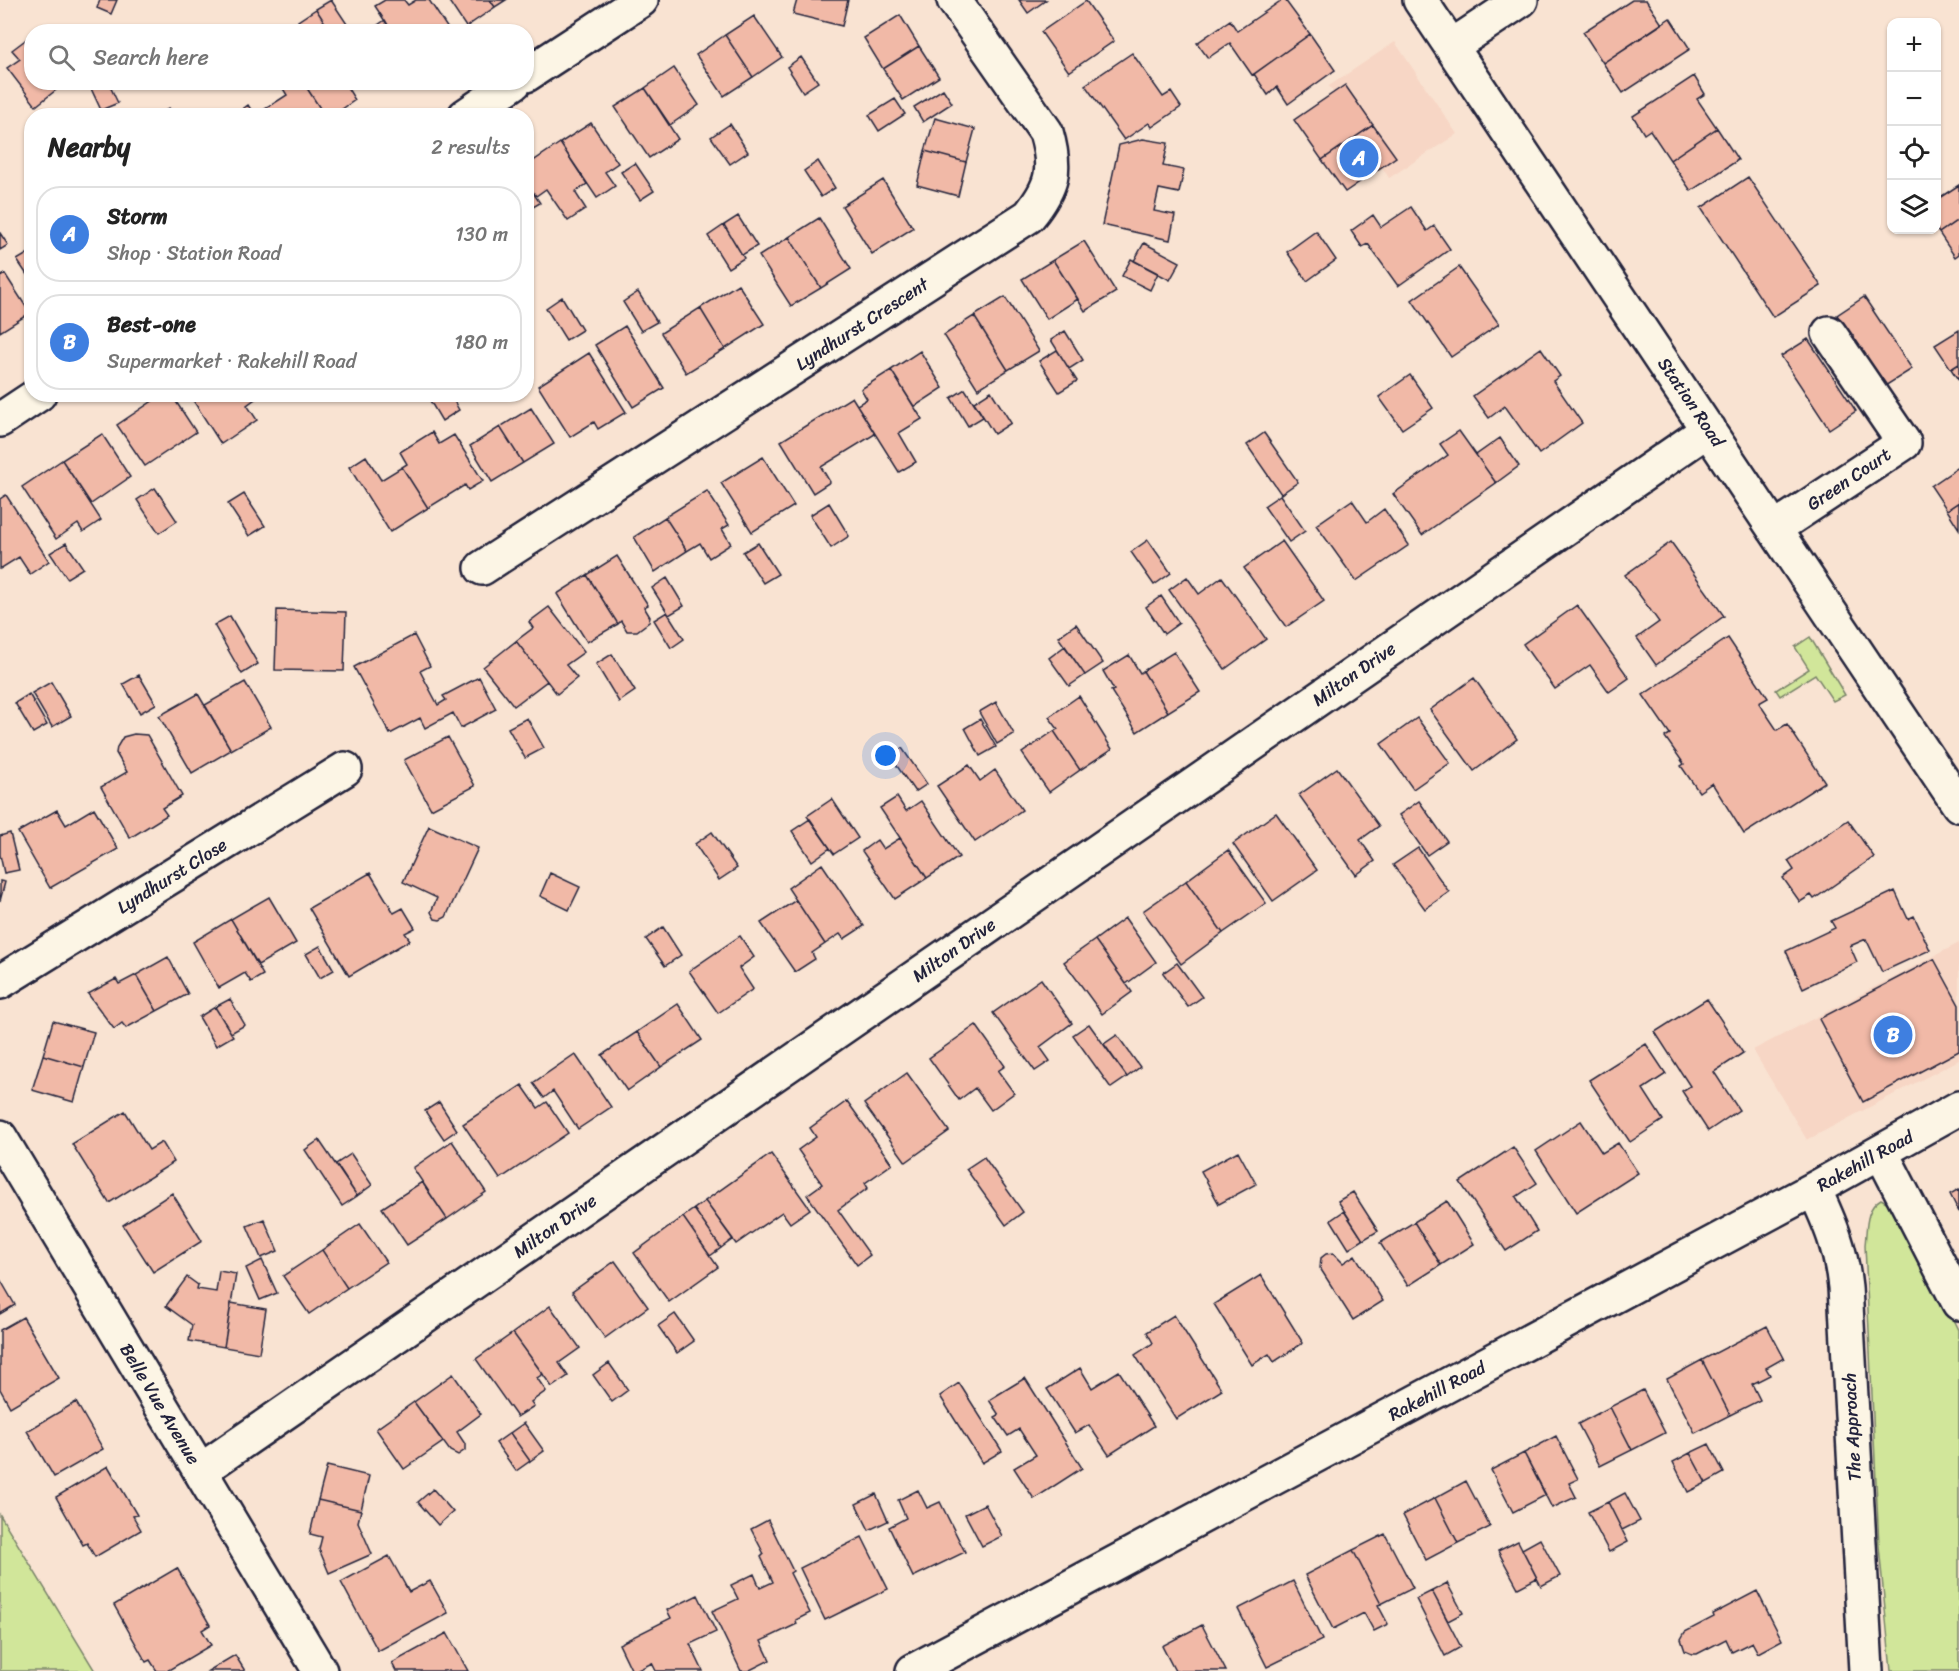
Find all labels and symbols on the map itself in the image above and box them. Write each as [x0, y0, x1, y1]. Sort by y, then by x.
pin: A [1340, 136, 1378, 180]
street label: Lyndhurst Crescent [789, 268, 936, 379]
street label: Station Road [1649, 350, 1734, 455]
street label: Green Court [1800, 439, 1898, 519]
street label: Milton Drive [1305, 633, 1403, 715]
your location [871, 741, 900, 770]
street label: Lyndhurst Close [110, 829, 234, 923]
street label: Milton Drive [905, 909, 1003, 991]
pin: B [1874, 1012, 1912, 1058]
street label: Rakehill Road [1811, 1120, 1921, 1201]
street label: Milton Drive [506, 1185, 604, 1267]
street label: Belle Vue Avenue [111, 1337, 209, 1471]
street label: Rakehill Road [1382, 1351, 1493, 1430]
street label: The Approach [1833, 1372, 1871, 1482]

